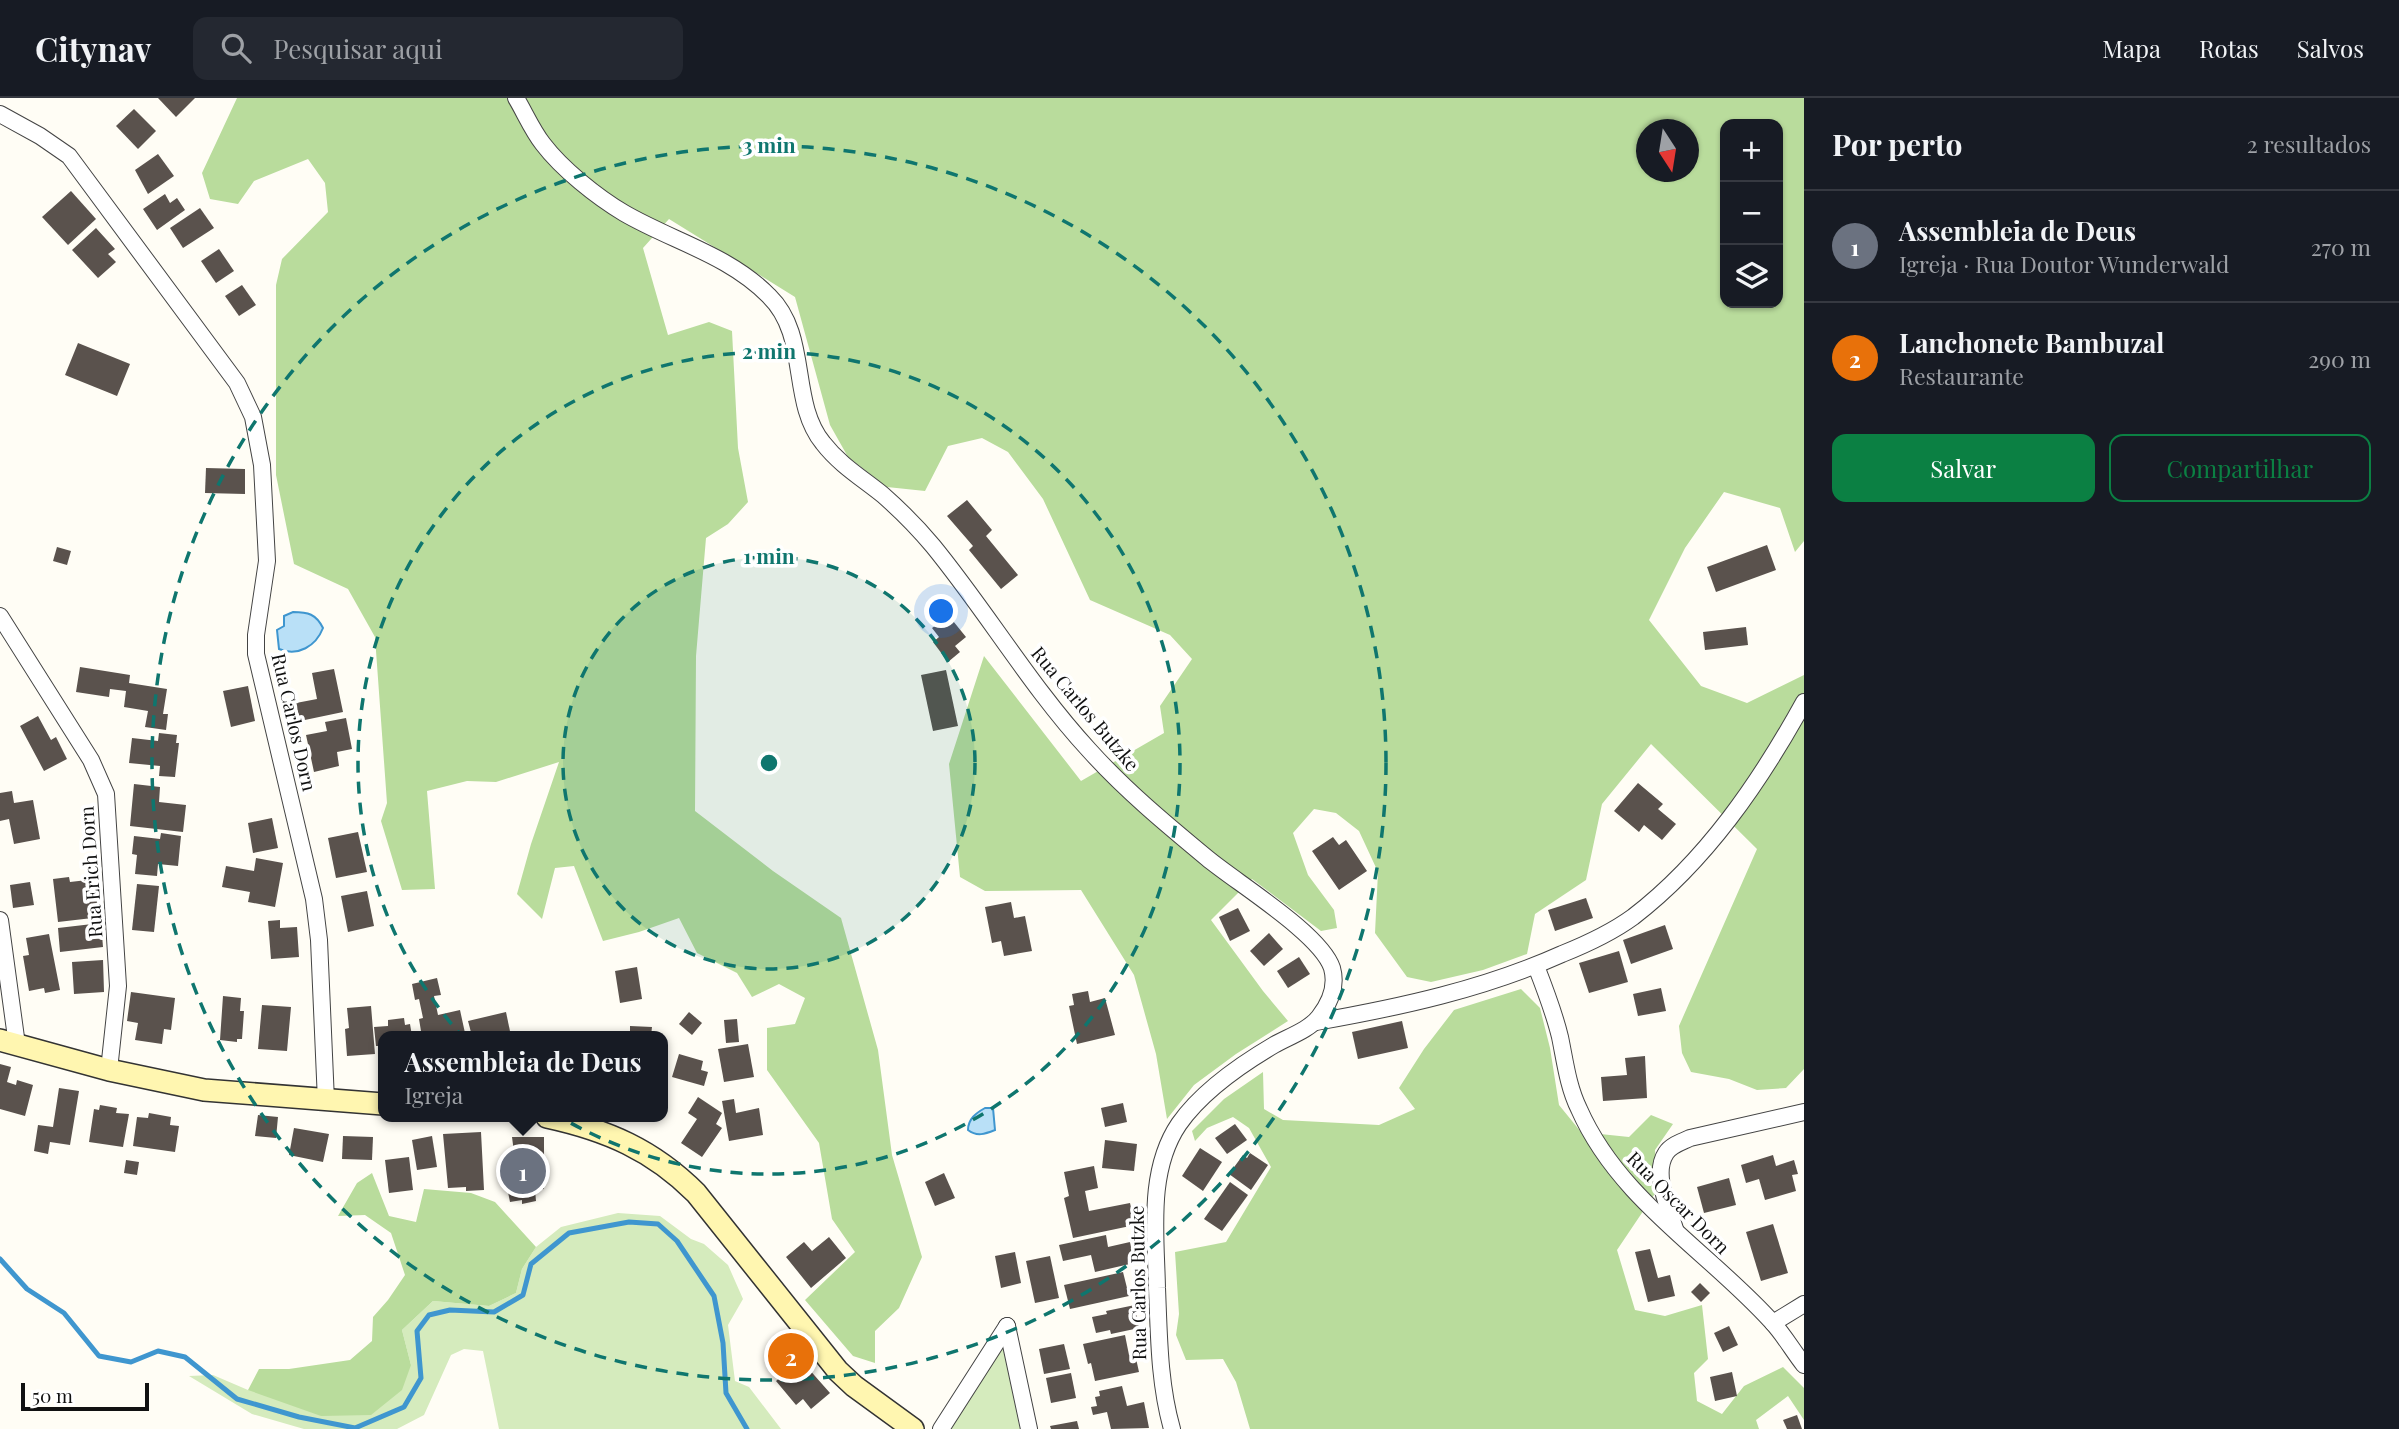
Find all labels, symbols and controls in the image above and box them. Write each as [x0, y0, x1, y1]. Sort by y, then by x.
search box [193, 17, 683, 80]
text: Citynav [35, 26, 151, 70]
icon: search [217, 29, 255, 67]
text: Pesquisar aqui [273, 31, 443, 66]
text: Mapa [2102, 32, 2161, 64]
text: Rotas [2199, 32, 2259, 64]
text: Salvos [2297, 32, 2364, 64]
north arrow [1636, 119, 1699, 182]
map controls [1720, 119, 1783, 308]
button: + [1720, 119, 1783, 182]
text: Por perto [1832, 124, 1962, 164]
text: 2 resultados [2247, 128, 2371, 159]
text: 3 min [742, 130, 796, 158]
button: − [1720, 182, 1783, 245]
text: Assembleia de Deus [1899, 213, 2136, 248]
text: 1 [1851, 231, 1859, 262]
text: 270 m [2311, 231, 2371, 262]
button: layers [1720, 245, 1783, 308]
text: Igreja · Rua Doutor Wunderwald [1899, 248, 2229, 279]
text: Lanchonete Bambuzal [1899, 325, 2164, 360]
text: 2 min [742, 336, 796, 364]
text: 2 [1849, 343, 1861, 374]
text: 290 m [2308, 343, 2371, 374]
text: Restaurante [1899, 360, 2024, 391]
button: Salvar [1832, 434, 2095, 502]
button: Compartilhar [2109, 434, 2371, 502]
text: 1 min [743, 541, 795, 569]
your location [924, 594, 958, 628]
street label: Rua Carlos Butzke [1026, 640, 1146, 776]
street label: Rua Carlos Dorn [267, 650, 324, 794]
centre of rings [757, 751, 781, 775]
street label: Rua Erich Dorn [72, 805, 108, 939]
popup [378, 1031, 668, 1122]
text: Assembleia de Deus [404, 1044, 642, 1079]
text: Igreja [404, 1079, 463, 1110]
pin: 1 [500, 1145, 546, 1197]
street label: Rua Oscar Dorn [1622, 1145, 1736, 1259]
street label: Rua Carlos Butzke [1123, 1205, 1151, 1361]
pin: 2 [768, 1330, 814, 1382]
scale bar [21, 1380, 149, 1412]
text: 50 m [32, 1382, 73, 1408]

